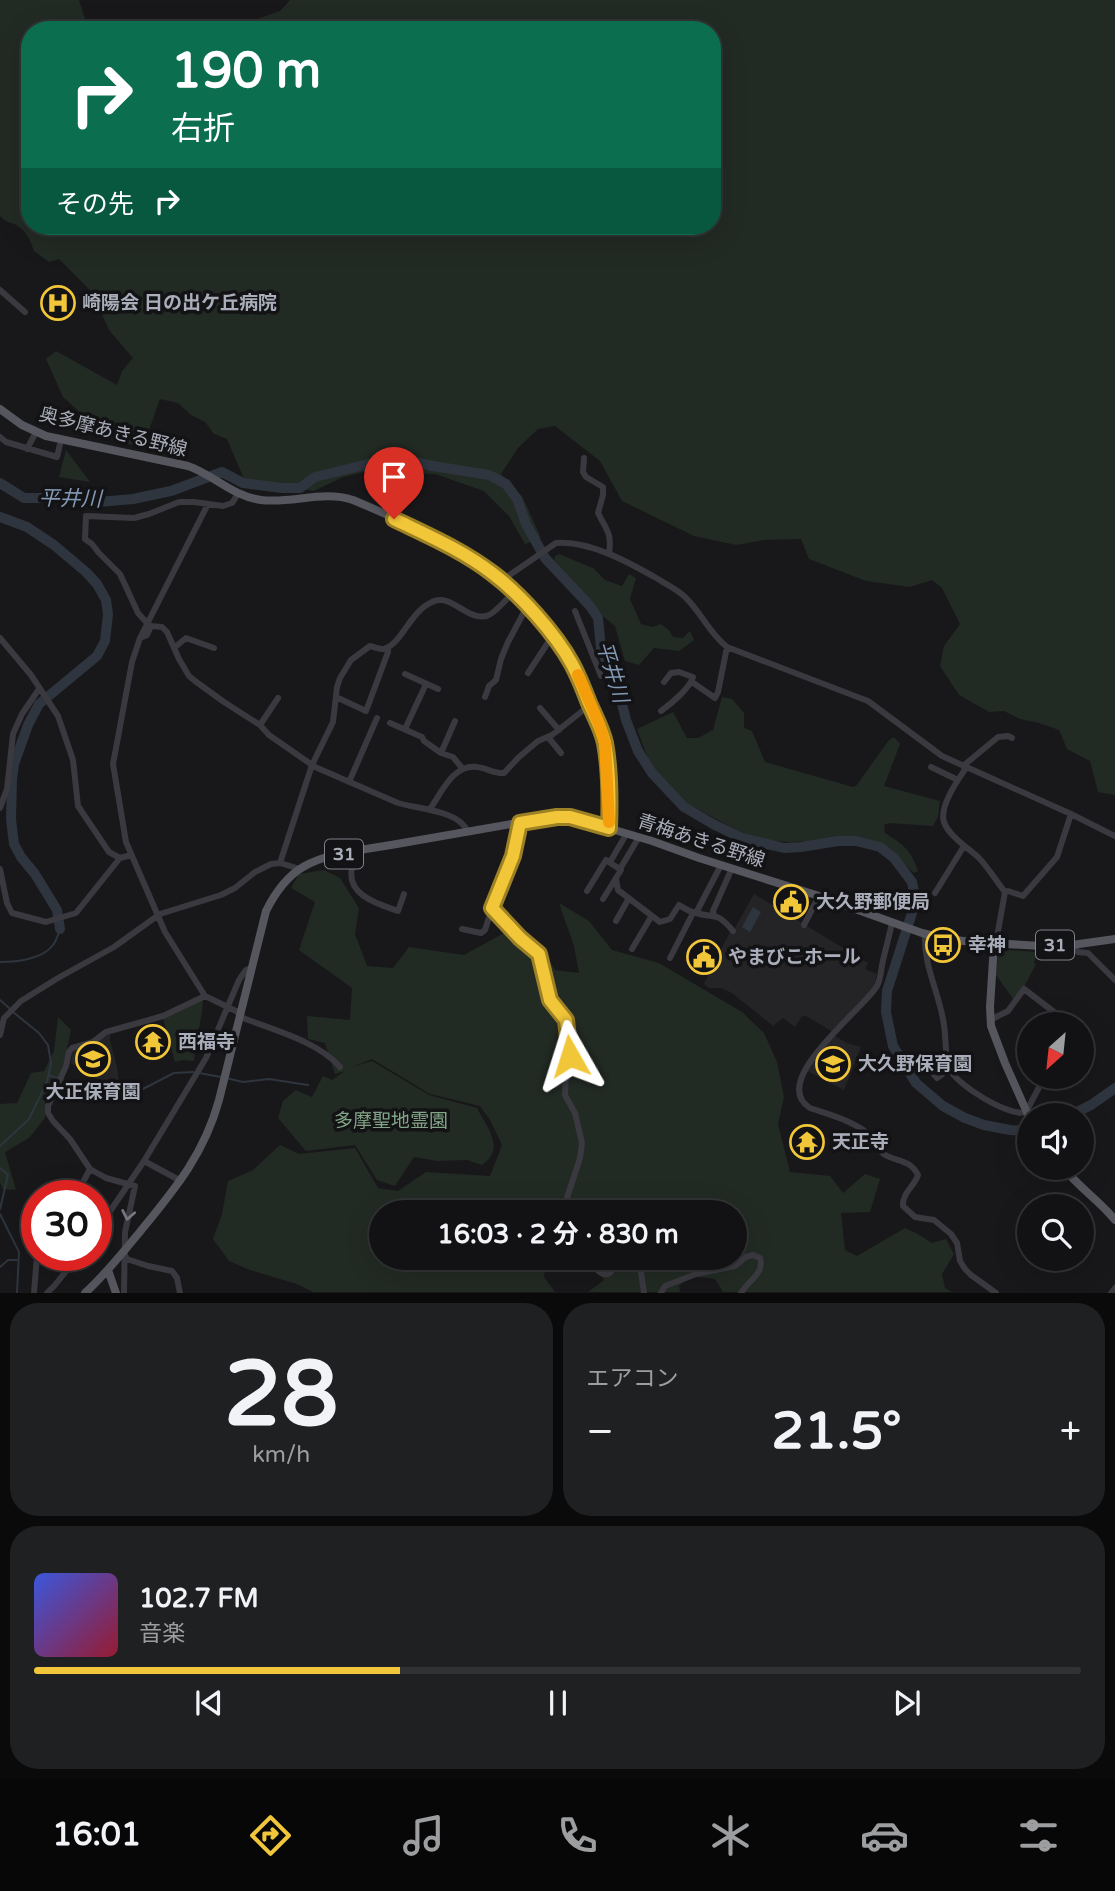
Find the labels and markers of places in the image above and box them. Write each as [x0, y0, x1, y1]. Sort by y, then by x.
hospital icon: 崎陽会 日の出ケ丘病院 [39, 284, 77, 322]
place label: 崎陽会 日の出ケ丘病院 [82, 292, 277, 314]
pin [364, 447, 424, 519]
public building icon: 大久野郵便局 [772, 883, 810, 921]
place label: 大久野郵便局 [816, 891, 930, 913]
bus stop icon: 幸神 [924, 926, 962, 964]
place label: 幸神 [968, 934, 1006, 956]
public building icon: やまびこホール [685, 938, 723, 976]
place label: やまびこホール [728, 946, 861, 968]
temple icon: 西福寺 [134, 1023, 172, 1061]
place label: 西福寺 [178, 1031, 235, 1053]
school or university icon: 大正保育園 [74, 1040, 112, 1078]
school or university icon: 大久野保育園 [814, 1045, 852, 1083]
place label: 大久野保育園 [858, 1053, 972, 1075]
place label: 大正保育園 [45, 1081, 141, 1103]
temple icon: 天正寺 [788, 1123, 826, 1161]
place label: 天正寺 [832, 1131, 889, 1153]

